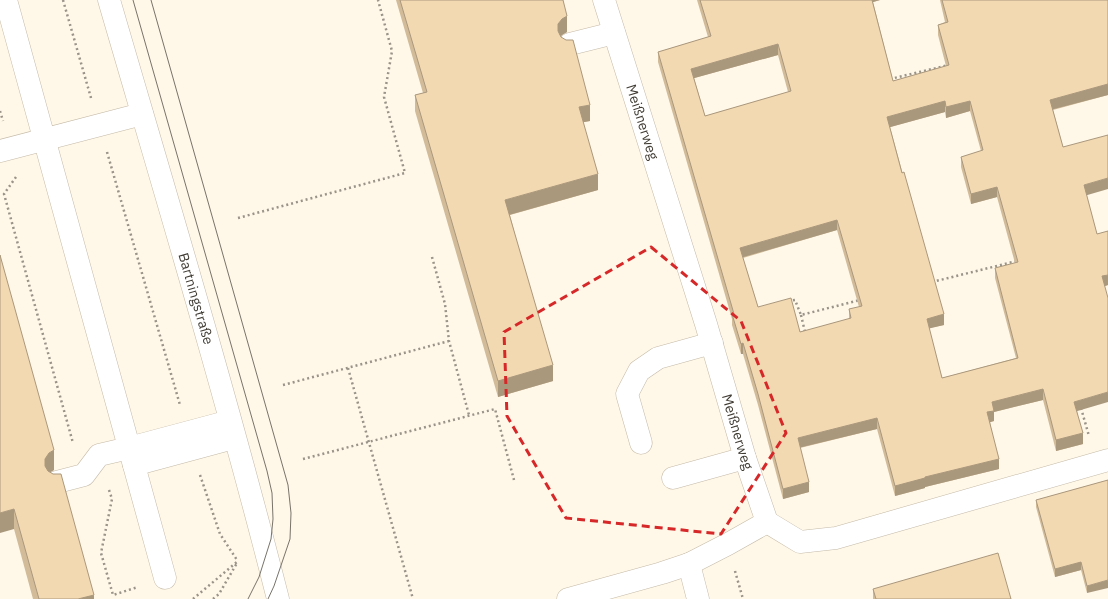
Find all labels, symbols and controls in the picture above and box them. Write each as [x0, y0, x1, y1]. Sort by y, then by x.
street label: Meißnerweg [622, 82, 663, 163]
street label: Bartningstraße [174, 251, 218, 347]
street label: Meißnerweg [718, 392, 758, 473]

